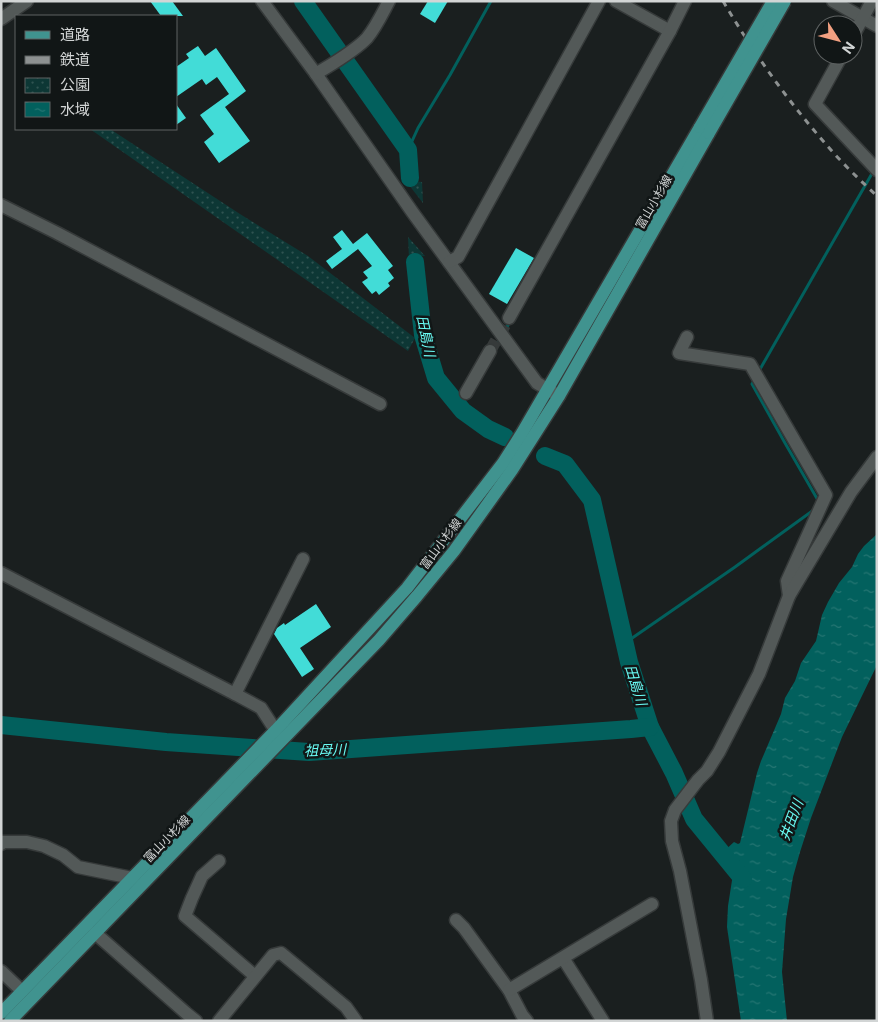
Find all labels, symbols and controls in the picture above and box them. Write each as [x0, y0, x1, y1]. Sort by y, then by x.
legend [15, 15, 178, 130]
north arrow [813, 15, 863, 65]
text: 道路 [60, 25, 90, 44]
text: N [839, 39, 859, 57]
text: 鉄道 [60, 50, 90, 69]
text: 公園 [60, 75, 90, 94]
text: 水域 [60, 100, 90, 119]
street label: 富山小杉線 [632, 172, 675, 231]
water label: 田島川 [414, 314, 440, 360]
street label: 富山小杉線 [417, 515, 465, 572]
water label: 田島川 [622, 662, 651, 709]
water label: 祖母川 [304, 740, 348, 759]
water label: 井田川 [775, 795, 807, 842]
street label: 富山小杉線 [140, 812, 193, 865]

